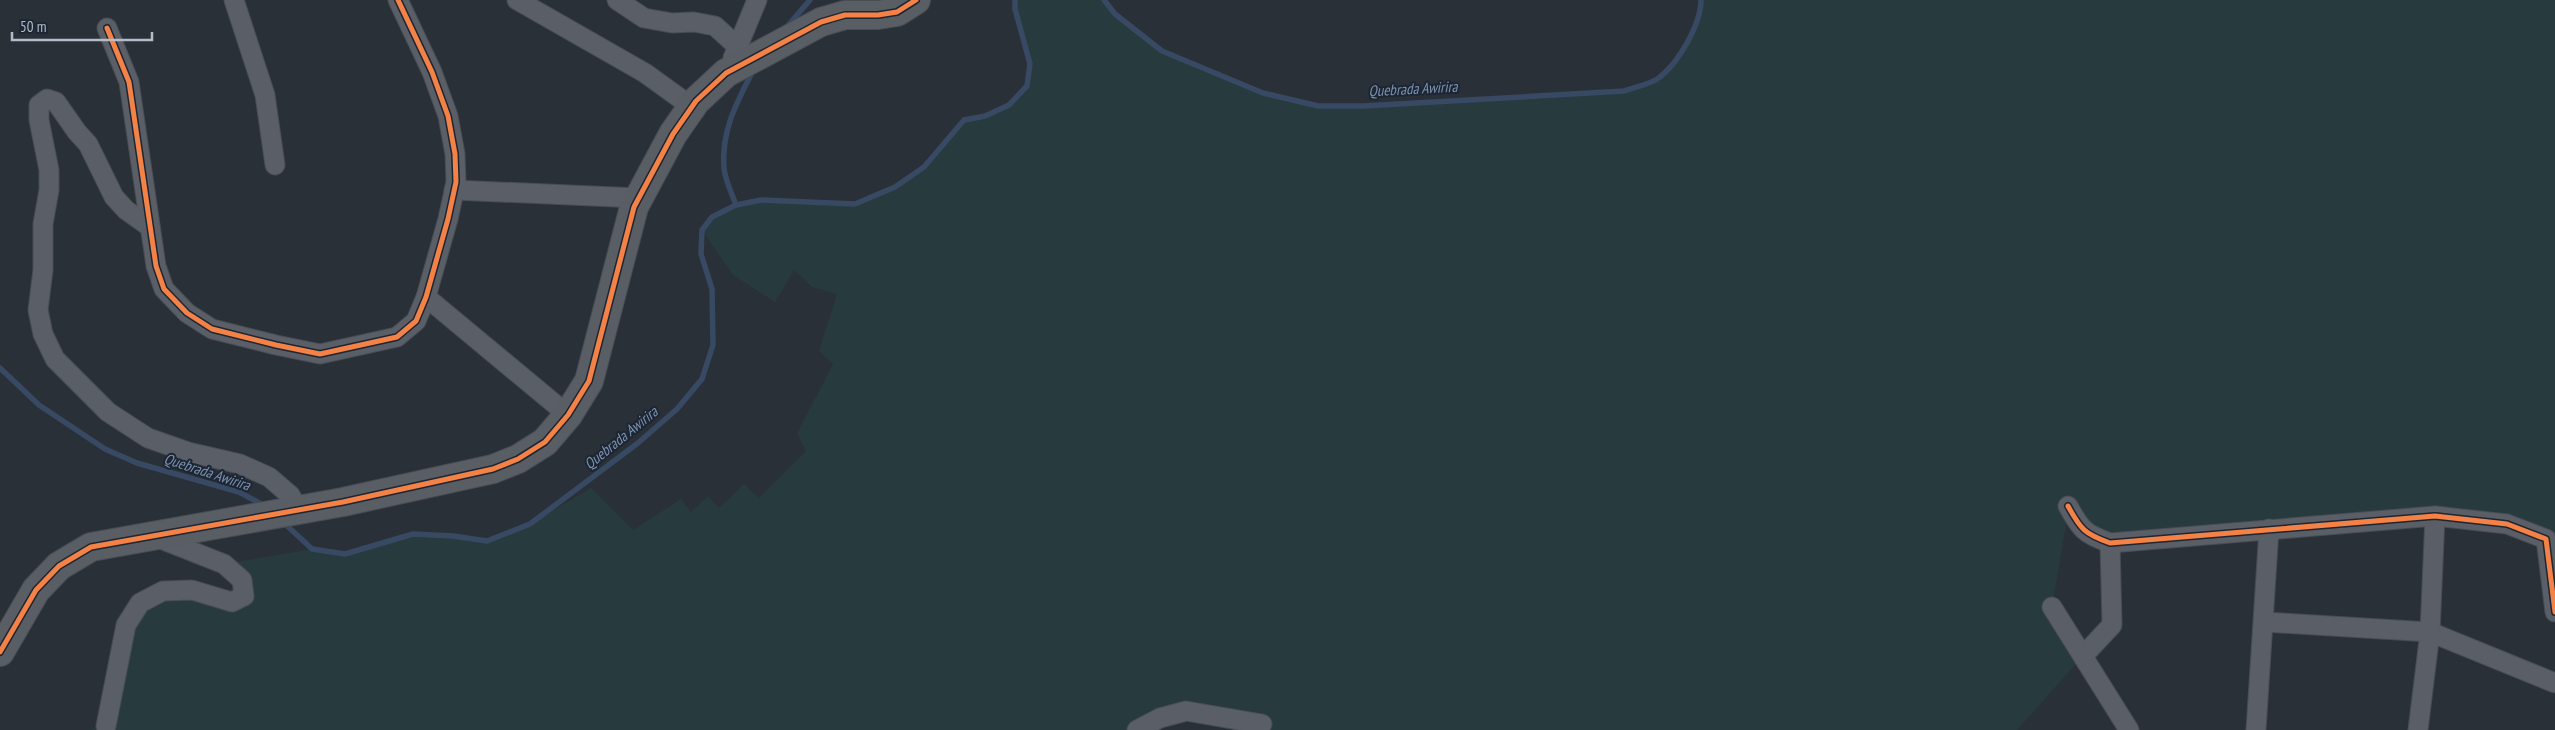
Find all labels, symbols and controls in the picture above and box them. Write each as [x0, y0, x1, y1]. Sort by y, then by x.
scale bar [12, 10, 152, 42]
text: 50 m [20, 17, 46, 36]
water label: Quebrada Awirira [1368, 77, 1459, 100]
water label: Quebrada Awirira [580, 402, 662, 473]
water label: Quebrada Awirira [162, 449, 253, 495]

